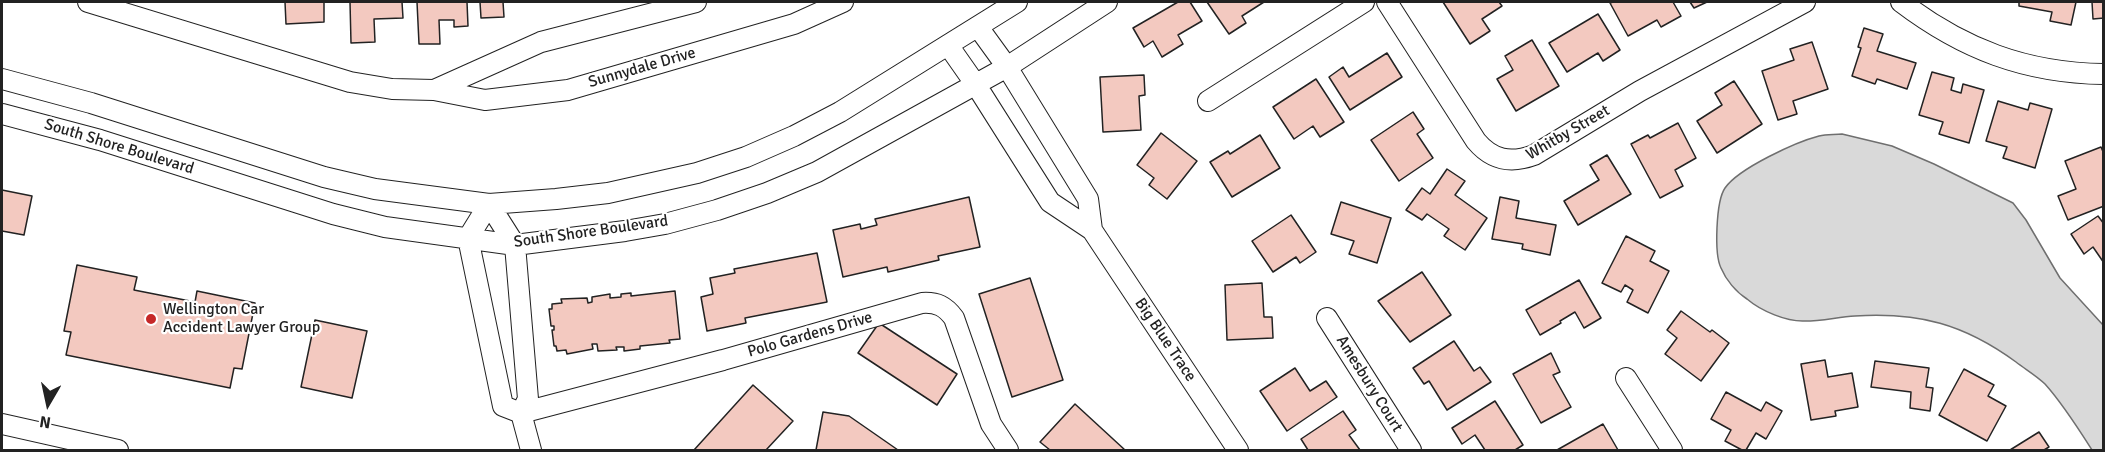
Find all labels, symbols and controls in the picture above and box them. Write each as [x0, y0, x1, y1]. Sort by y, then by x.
street label: Sunnydale Drive [586, 44, 698, 92]
street label: Whitby Street [1523, 101, 1613, 165]
street label: South Shore Boulevard [42, 115, 196, 179]
street label: South Shore Boulevard [513, 212, 669, 252]
street label: Big Blue Trace [1130, 295, 1200, 385]
place label: Wellington Car Accident Lawyer Group [163, 300, 320, 338]
street label: Polo Gardens Drive [745, 308, 875, 362]
marker: Wellington Car Accident Lawyer Group [144, 312, 158, 326]
street label: Amesbury Court [1332, 332, 1406, 436]
north arrow [18, 374, 78, 434]
text: N [38, 411, 52, 433]

